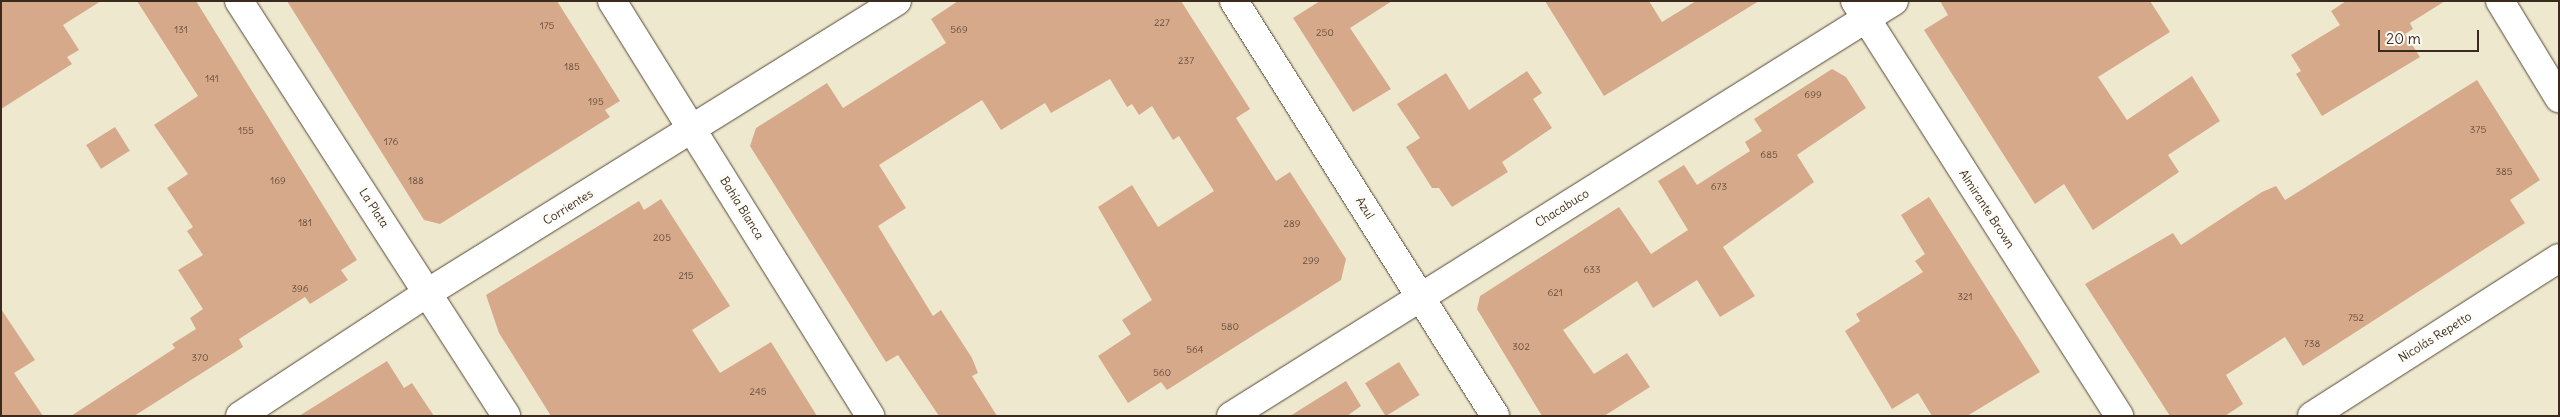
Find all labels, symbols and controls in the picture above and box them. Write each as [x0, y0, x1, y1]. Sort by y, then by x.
house number: 227 [1154, 17, 1170, 29]
house number: 175 [540, 20, 554, 32]
scale bar [2380, 20, 2481, 52]
house number: 131 [174, 24, 188, 36]
house number: 569 [950, 24, 968, 36]
house number: 250 [1316, 27, 1334, 39]
text: 20 m [2386, 29, 2421, 48]
house number: 237 [1178, 55, 1194, 67]
house number: 185 [564, 61, 580, 73]
house number: 141 [205, 73, 219, 85]
house number: 699 [1804, 89, 1822, 101]
house number: 195 [588, 96, 604, 108]
house number: 375 [2470, 124, 2486, 136]
house number: 155 [238, 125, 254, 137]
house number: 176 [384, 136, 398, 148]
house number: 685 [1760, 149, 1778, 161]
house number: 385 [2495, 166, 2513, 178]
street label: Almirante Brown [1956, 167, 2018, 251]
street label: Bahía Blanca [717, 174, 767, 242]
house number: 169 [270, 175, 286, 187]
house number: 188 [408, 175, 424, 187]
house number: 673 [1711, 181, 1727, 193]
street label: La Plata [356, 186, 392, 230]
street label: Corrientes [540, 186, 596, 228]
street label: Chacabuco [1532, 186, 1592, 230]
street label: Azul [1353, 194, 1377, 222]
house number: 181 [298, 217, 312, 229]
house number: 289 [1284, 218, 1300, 230]
house number: 205 [653, 232, 671, 244]
house number: 299 [1303, 255, 1319, 267]
house number: 633 [1583, 264, 1601, 276]
house number: 215 [678, 270, 694, 282]
house number: 396 [291, 283, 309, 295]
house number: 621 [1547, 287, 1563, 299]
house number: 321 [1957, 291, 1973, 303]
street label: Nicolás Repetto [2396, 309, 2474, 365]
house number: 752 [2348, 312, 2364, 324]
house number: 580 [1221, 321, 1239, 333]
house number: 738 [2304, 338, 2320, 350]
house number: 302 [1512, 341, 1530, 353]
house number: 564 [1186, 344, 1204, 356]
house number: 370 [191, 352, 209, 364]
house number: 560 [1153, 367, 1171, 379]
house number: 245 [750, 386, 766, 398]

